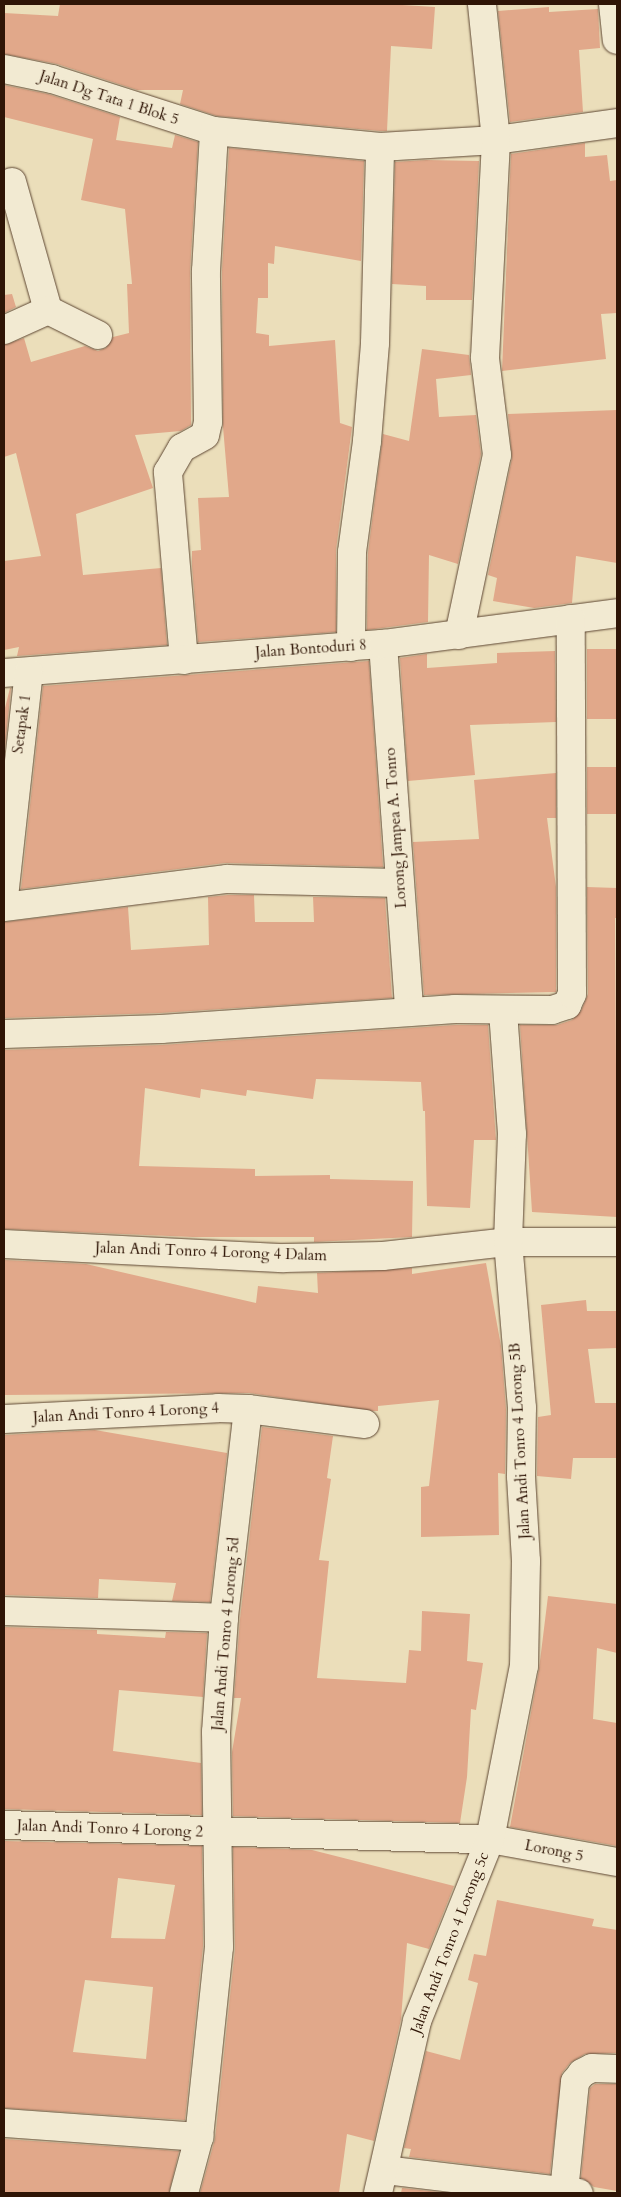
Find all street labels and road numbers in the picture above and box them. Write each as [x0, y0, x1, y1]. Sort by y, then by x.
street label: Jalan Dg Tata 1 Blok 5 [37, 67, 181, 129]
street label: Jalan Bontoduri 8 [255, 636, 367, 662]
street label: Setapak 1 [9, 693, 35, 755]
street label: Lorong Jampea A. Tonro [381, 747, 411, 909]
street label: Jalan Andi Tonro 4 Lorong 4 Dalam [95, 1239, 327, 1265]
street label: Jalan Andi Tonro 4 Lorong 5B [506, 1342, 534, 1540]
street label: Jalan Andi Tonro 4 Lorong 4 [33, 1399, 219, 1427]
street label: Jalan Andi Tonro 4 Lorong 5d [209, 1536, 243, 1732]
street label: Jalan Andi Tonro 4 Lorong 2 [17, 1817, 203, 1841]
street label: Lorong 5 [523, 1836, 585, 1866]
street label: Jalan Andi Tonro 4 Lorong 5c [407, 1850, 493, 2036]

